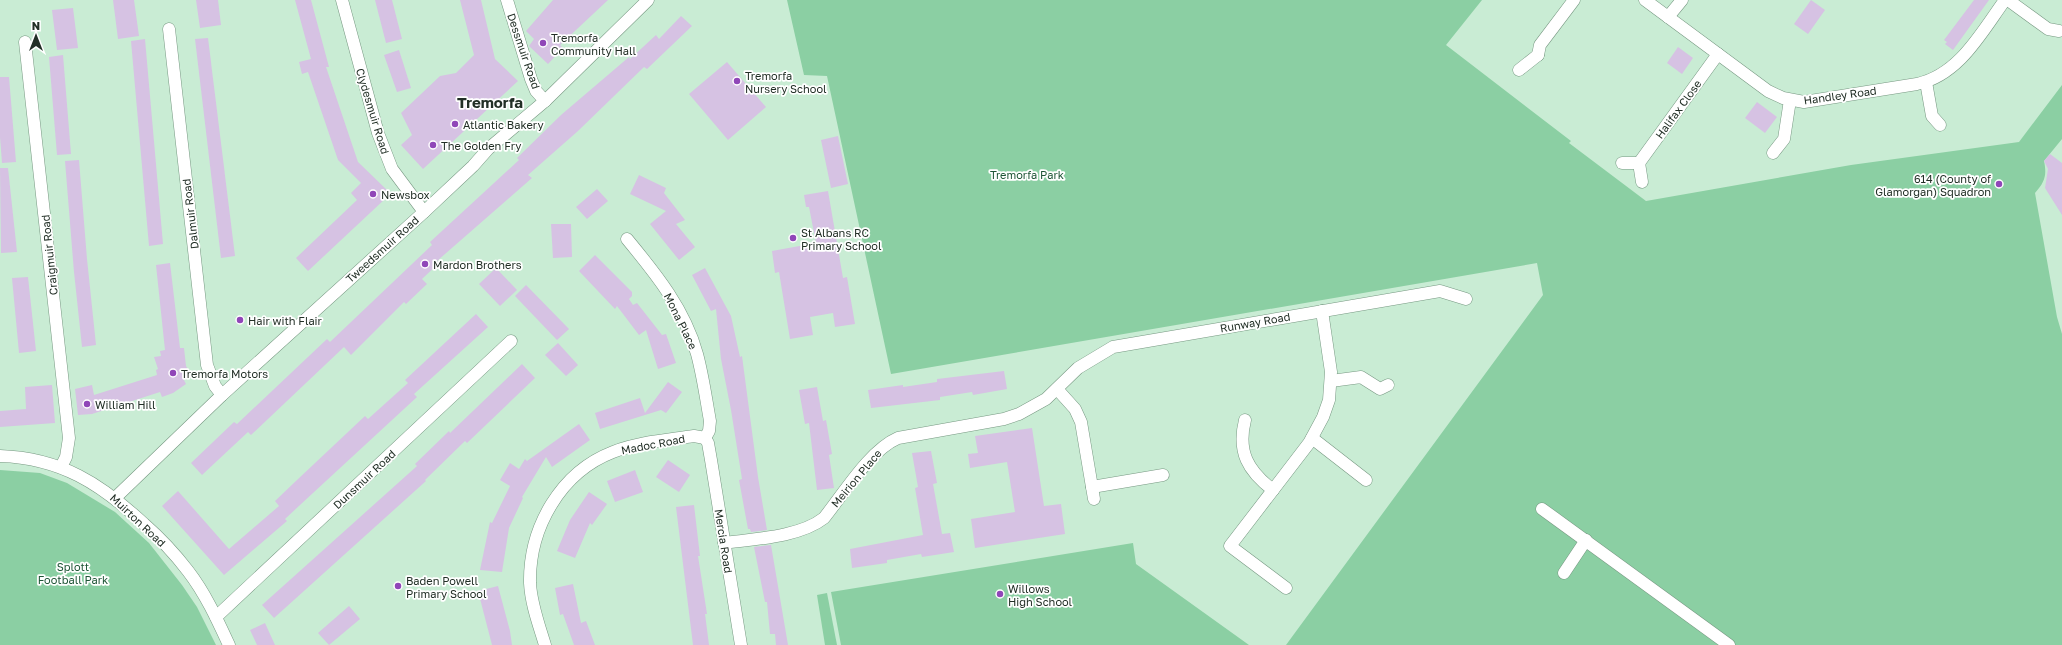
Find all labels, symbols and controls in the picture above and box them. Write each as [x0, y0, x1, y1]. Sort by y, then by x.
street label: Dessmuir Road [505, 11, 543, 91]
north arrow [16, 16, 56, 56]
text: N [32, 19, 40, 32]
place label: Tremorfa Community Hall [551, 31, 637, 57]
marker: Tremorfa Community Hall [538, 38, 548, 48]
street label: Clydesmuir Road [354, 67, 392, 155]
place label: Tremorfa Nursery School [745, 69, 827, 95]
marker: Tremorfa Nursery School [732, 76, 742, 86]
street label: Halifax Close [1652, 77, 1704, 141]
street label: Handley Road [1803, 83, 1877, 107]
district label: Tremorfa [457, 93, 523, 111]
place label: Atlantic Bakery [463, 118, 544, 131]
marker: Atlantic Bakery [450, 119, 460, 129]
place label: The Golden Fry [441, 139, 521, 152]
marker: The Golden Fry [428, 140, 438, 150]
park label: Tremorfa Park [990, 168, 1064, 181]
place label: 614 (County of Glamorgan) Squadron [1875, 172, 1991, 198]
street label: Dalmuir Road [179, 178, 201, 250]
marker: 614 (County of Glamorgan) Squadron [1994, 179, 2004, 189]
place label: Newsbox [381, 188, 430, 201]
marker: Newsbox [368, 189, 378, 199]
street label: Tweedsmuir Road [343, 213, 421, 285]
street label: Craigmuir Road [38, 214, 60, 296]
place label: St Albans RC Primary School [801, 226, 882, 252]
marker: St Albans RC Primary School [788, 233, 798, 243]
place label: Mardon Brothers [433, 258, 522, 271]
marker: Mardon Brothers [420, 259, 430, 269]
street label: Mona Place [662, 291, 700, 351]
street label: Runway Road [1219, 309, 1291, 335]
place label: Hair with Flair [248, 314, 323, 327]
marker: Hair with Flair [235, 315, 245, 325]
place label: Tremorfa Motors [181, 367, 268, 380]
marker: Tremorfa Motors [168, 368, 178, 378]
place label: William Hill [95, 398, 156, 411]
marker: William Hill [82, 399, 92, 409]
street label: Madoc Road [620, 431, 686, 457]
street label: Meirion Place [828, 446, 884, 510]
street label: Dunsmuir Road [330, 447, 398, 511]
street label: Muirton Road [108, 491, 168, 549]
street label: Mercia Road [713, 508, 735, 574]
park label: Splott Football Park [38, 560, 108, 586]
place label: Baden Powell Primary School [406, 574, 487, 600]
marker: Baden Powell Primary School [393, 581, 403, 591]
place label: Willows High School [1008, 582, 1073, 608]
marker: Willows High School [995, 589, 1005, 599]

